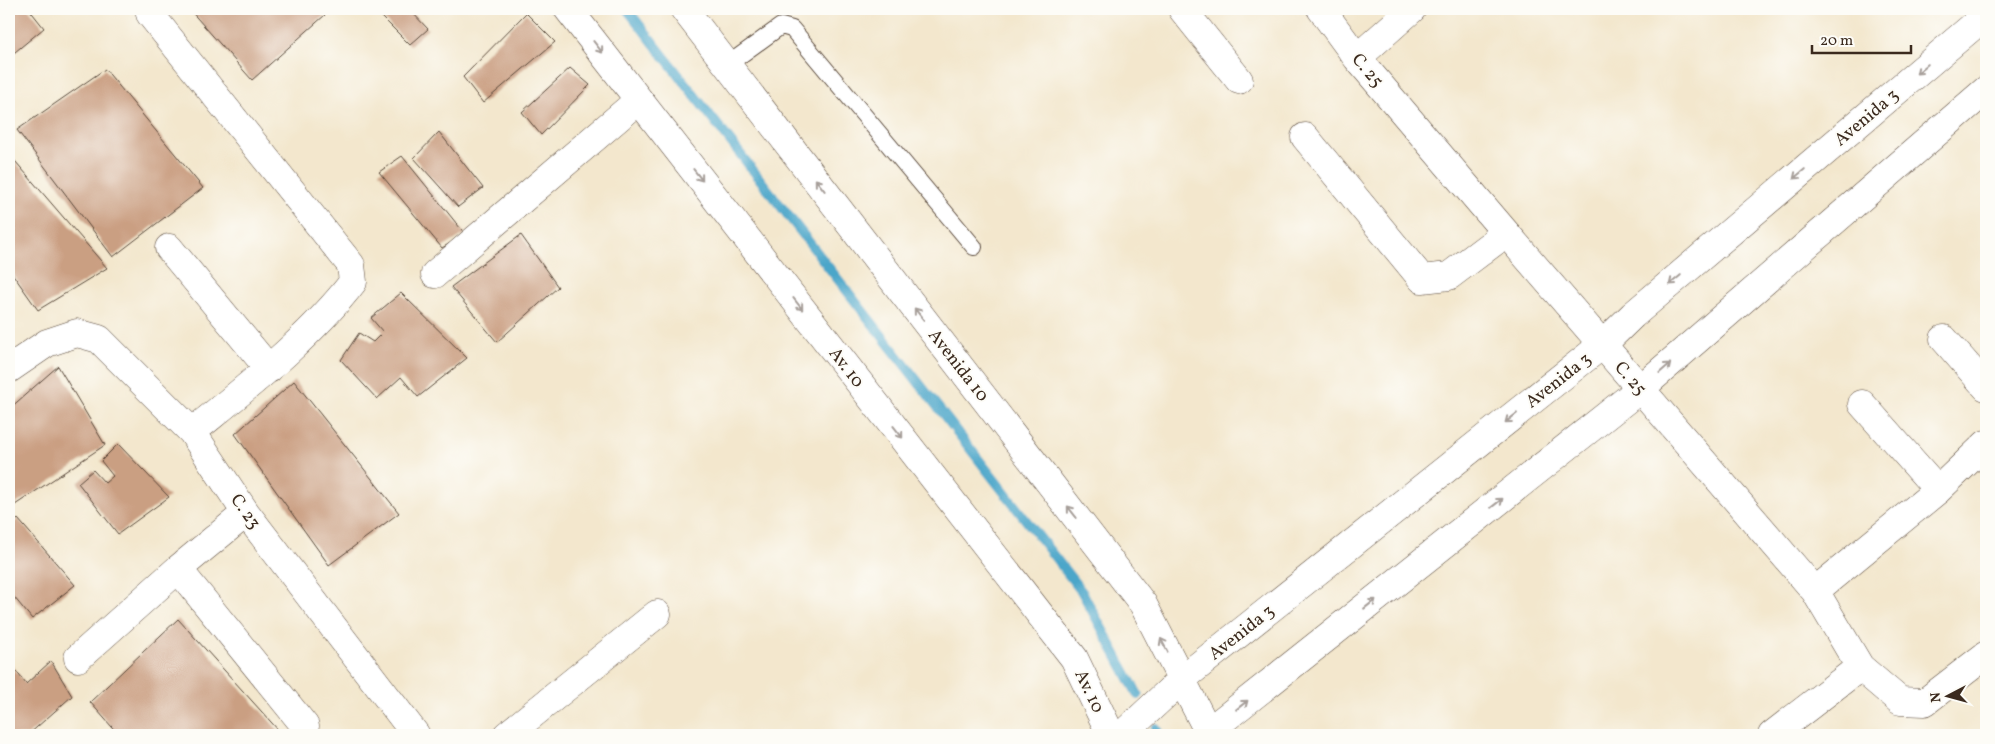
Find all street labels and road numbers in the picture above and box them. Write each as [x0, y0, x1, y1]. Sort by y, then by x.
street label: C. 25 [1345, 48, 1389, 94]
street label: Avenida 3 [1829, 84, 1905, 153]
street label: Avenida 10 [921, 324, 994, 408]
street label: Av. 10 [822, 342, 870, 394]
street label: Avenida 3 [1521, 347, 1597, 415]
street label: C. 25 [1608, 356, 1652, 402]
street label: C. 23 [224, 489, 266, 535]
street label: Avenida 3 [1204, 599, 1280, 667]
street label: Av. 10 [1068, 666, 1110, 718]

